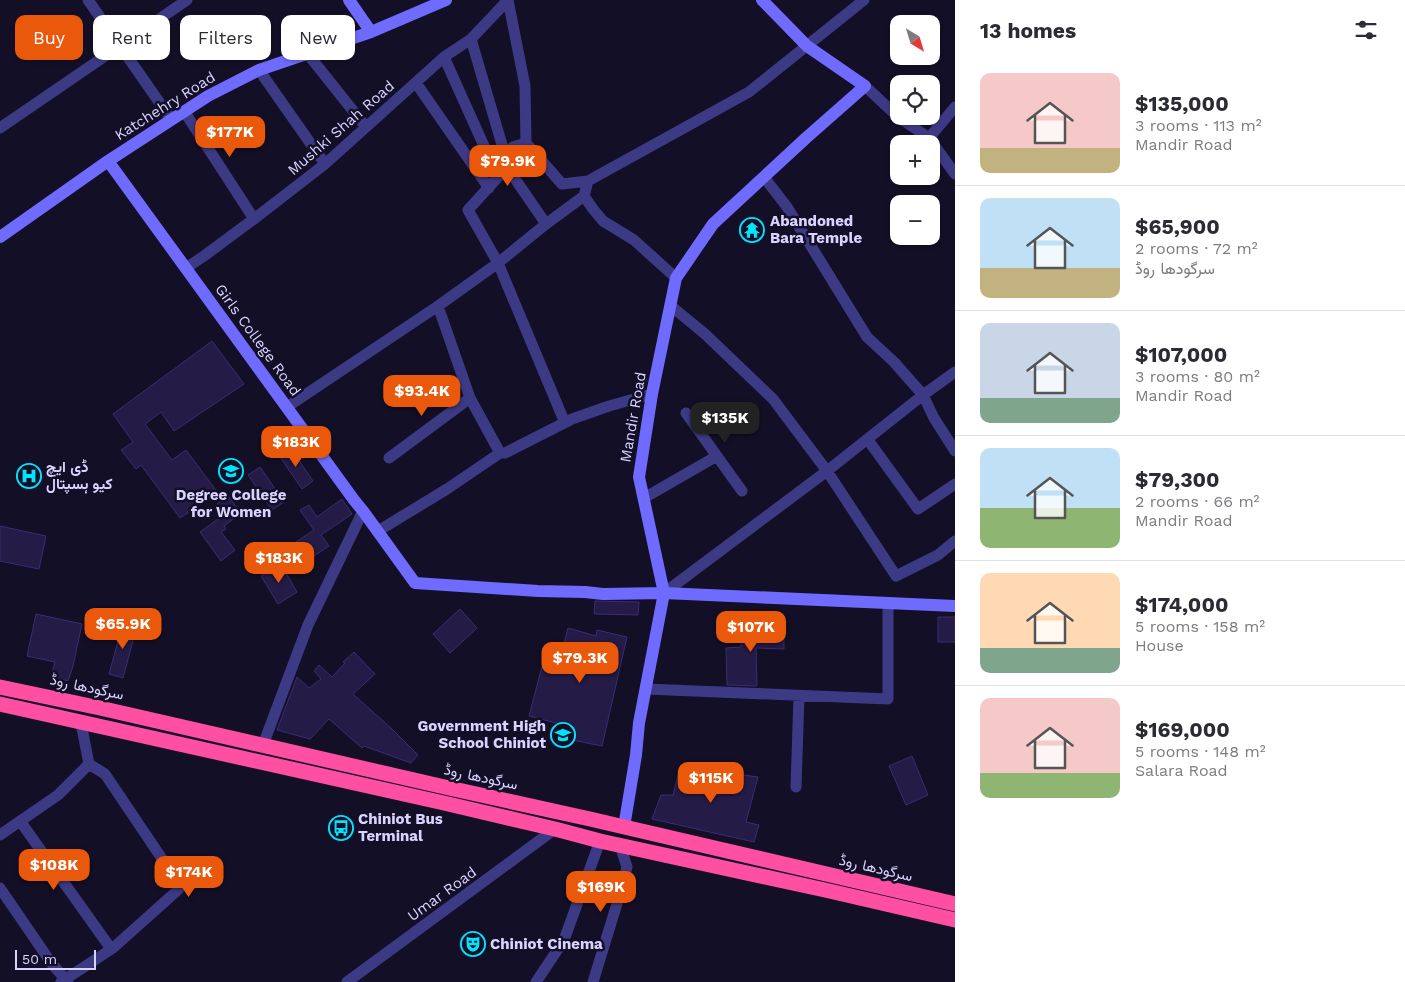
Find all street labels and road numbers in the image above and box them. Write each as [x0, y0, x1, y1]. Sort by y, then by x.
street label: Katchehry Road [111, 68, 219, 144]
street label: Mushki Shah Road [284, 77, 398, 179]
street label: Girls College Road [211, 280, 305, 400]
street label: Mandir Road [616, 370, 650, 464]
street label: سرگودھا روڈ [48, 670, 126, 704]
street label: سرگودھا روڈ [442, 760, 520, 794]
street label: سرگودھا روڈ [837, 851, 915, 885]
street label: Umar Road [404, 863, 480, 925]

